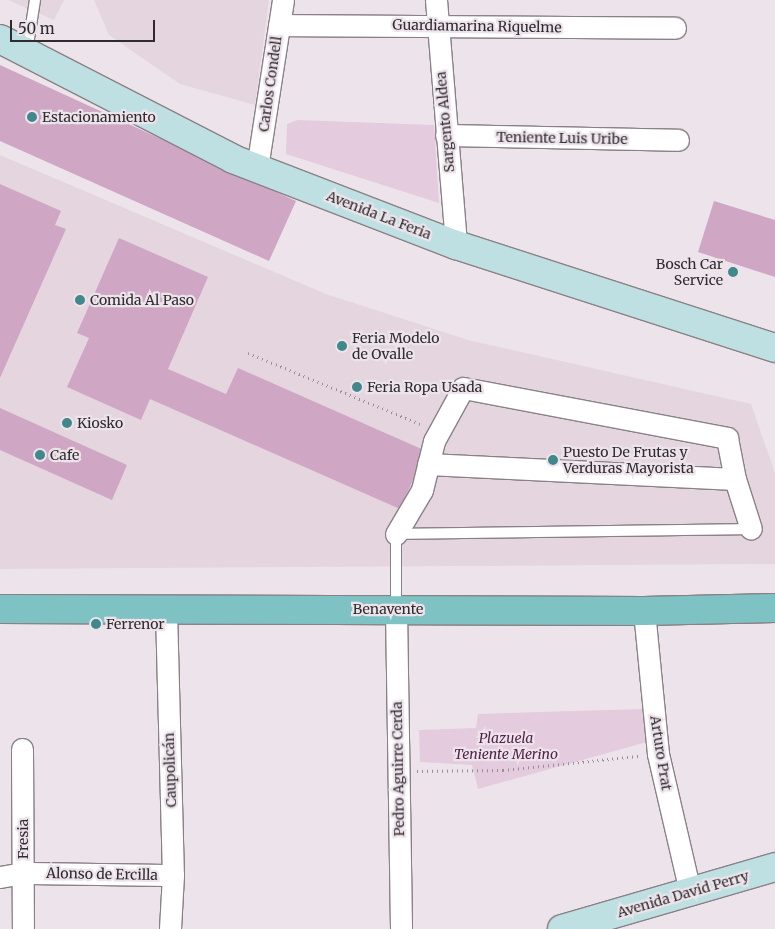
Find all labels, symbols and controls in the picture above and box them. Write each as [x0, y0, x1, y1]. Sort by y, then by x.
scale bar [12, 10, 158, 42]
street label: Guardiamarina Riquelme [392, 16, 562, 36]
text: 50 m [18, 19, 55, 38]
street label: Carlos Condell [255, 35, 285, 133]
street label: Sargento Aldea [432, 71, 458, 173]
place label: Estacionamiento [42, 109, 156, 125]
marker: Estacionamiento [26, 111, 38, 123]
street label: Teniente Luis Uribe [496, 128, 628, 148]
street label: Avenida La Feria [324, 187, 434, 243]
place label: Bosch Car Service [656, 256, 723, 288]
marker: Bosch Car Service [727, 266, 739, 278]
place label: Comida Al Paso [90, 292, 194, 308]
marker: Comida Al Paso [74, 294, 86, 306]
place label: Feria Modelo de Ovalle [352, 330, 440, 362]
marker: Feria Modelo de Ovalle [336, 340, 348, 352]
place label: Feria Ropa Usada [367, 379, 482, 395]
marker: Feria Ropa Usada [351, 381, 363, 393]
place label: Kiosko [77, 415, 123, 431]
marker: Kiosko [61, 417, 73, 429]
place label: Puesto De Frutas y Verduras Mayorista [563, 444, 694, 477]
place label: Cafe [50, 447, 79, 463]
marker: Cafe [34, 449, 46, 461]
marker: Puesto De Frutas y Verduras Mayorista [547, 454, 559, 466]
street label: Benavente [353, 601, 423, 617]
place label: Ferrenor [106, 616, 165, 632]
marker: Ferrenor [90, 618, 102, 630]
street label: Pedro Aguirre Cerda [388, 701, 408, 837]
street label: Arturo Prat [647, 714, 675, 792]
park label: Plazuela Teniente Merino [454, 730, 558, 762]
street label: Caupolicán [160, 732, 180, 808]
street label: Fresia [15, 819, 31, 859]
street label: Alonso de Ercilla [46, 865, 158, 883]
street label: Avenida David Perry [615, 867, 751, 921]

